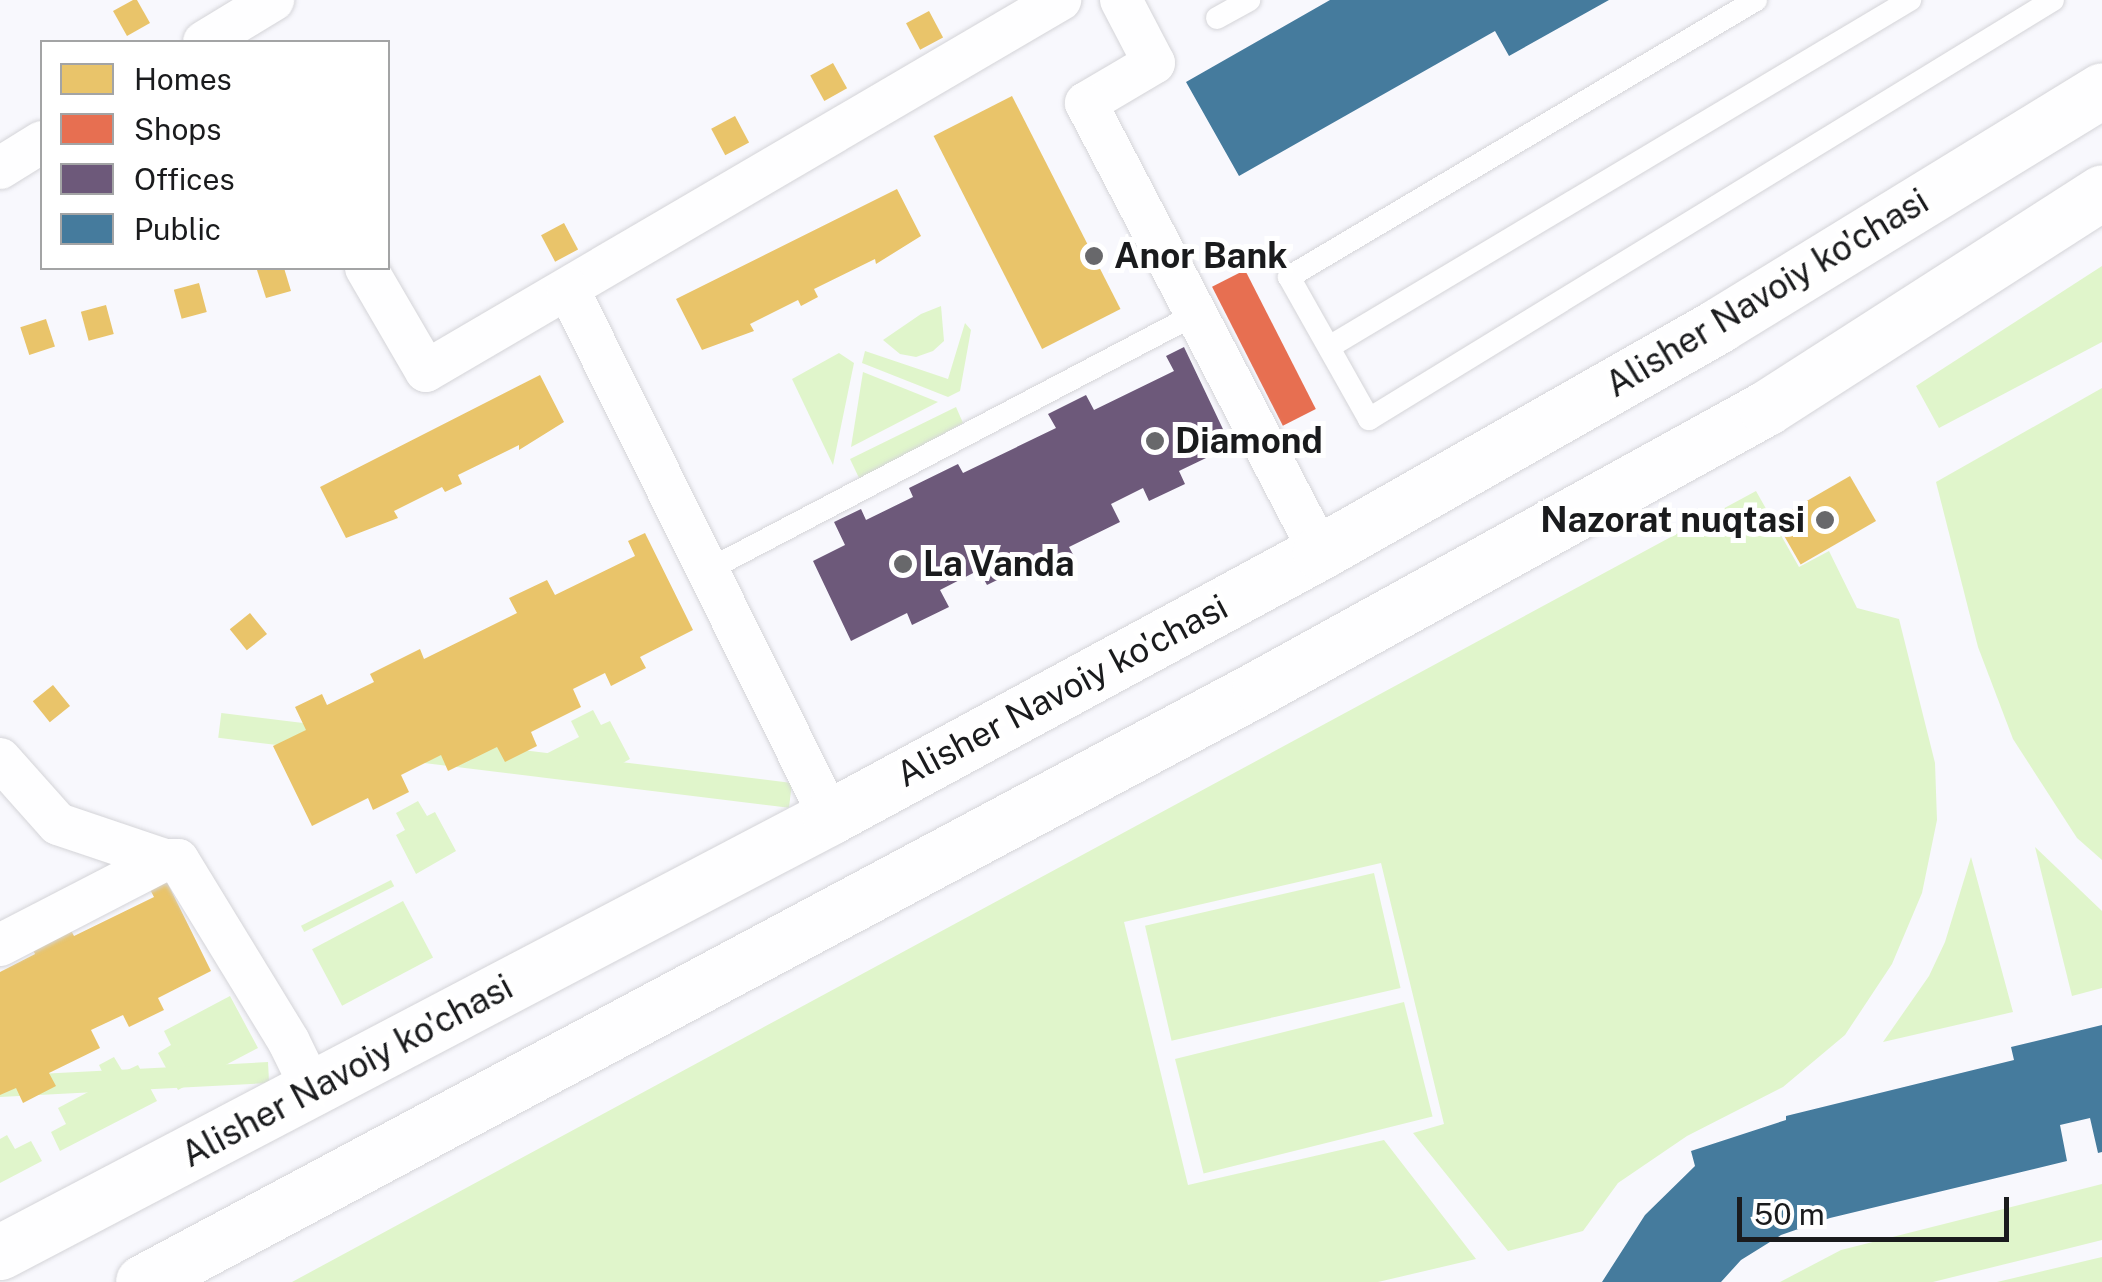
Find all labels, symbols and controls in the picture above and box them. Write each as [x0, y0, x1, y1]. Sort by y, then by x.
legend [40, 40, 390, 270]
text: Homes [134, 61, 232, 97]
text: Shops [134, 111, 221, 147]
text: Offices [134, 161, 235, 197]
street label: Alisher Navoiy ko'chasi [1598, 180, 1936, 406]
text: Public [134, 211, 221, 247]
place label: Anor Bank [1114, 235, 1287, 277]
marker: Anor Bank [1083, 245, 1105, 267]
place label: Diamond [1175, 420, 1323, 462]
marker: Diamond [1144, 430, 1166, 452]
place label: Nazorat nuqtasi [1540, 499, 1805, 541]
marker: Nazorat nuqtasi [1814, 509, 1836, 531]
place label: La Vanda [923, 543, 1075, 585]
marker: La Vanda [892, 553, 914, 575]
street label: Alisher Navoiy ko'chasi [889, 586, 1235, 796]
street label: Alisher Navoiy ko'chasi [174, 966, 520, 1176]
scale bar [1742, 1177, 2014, 1239]
text: 50 m [1754, 1196, 1825, 1232]

